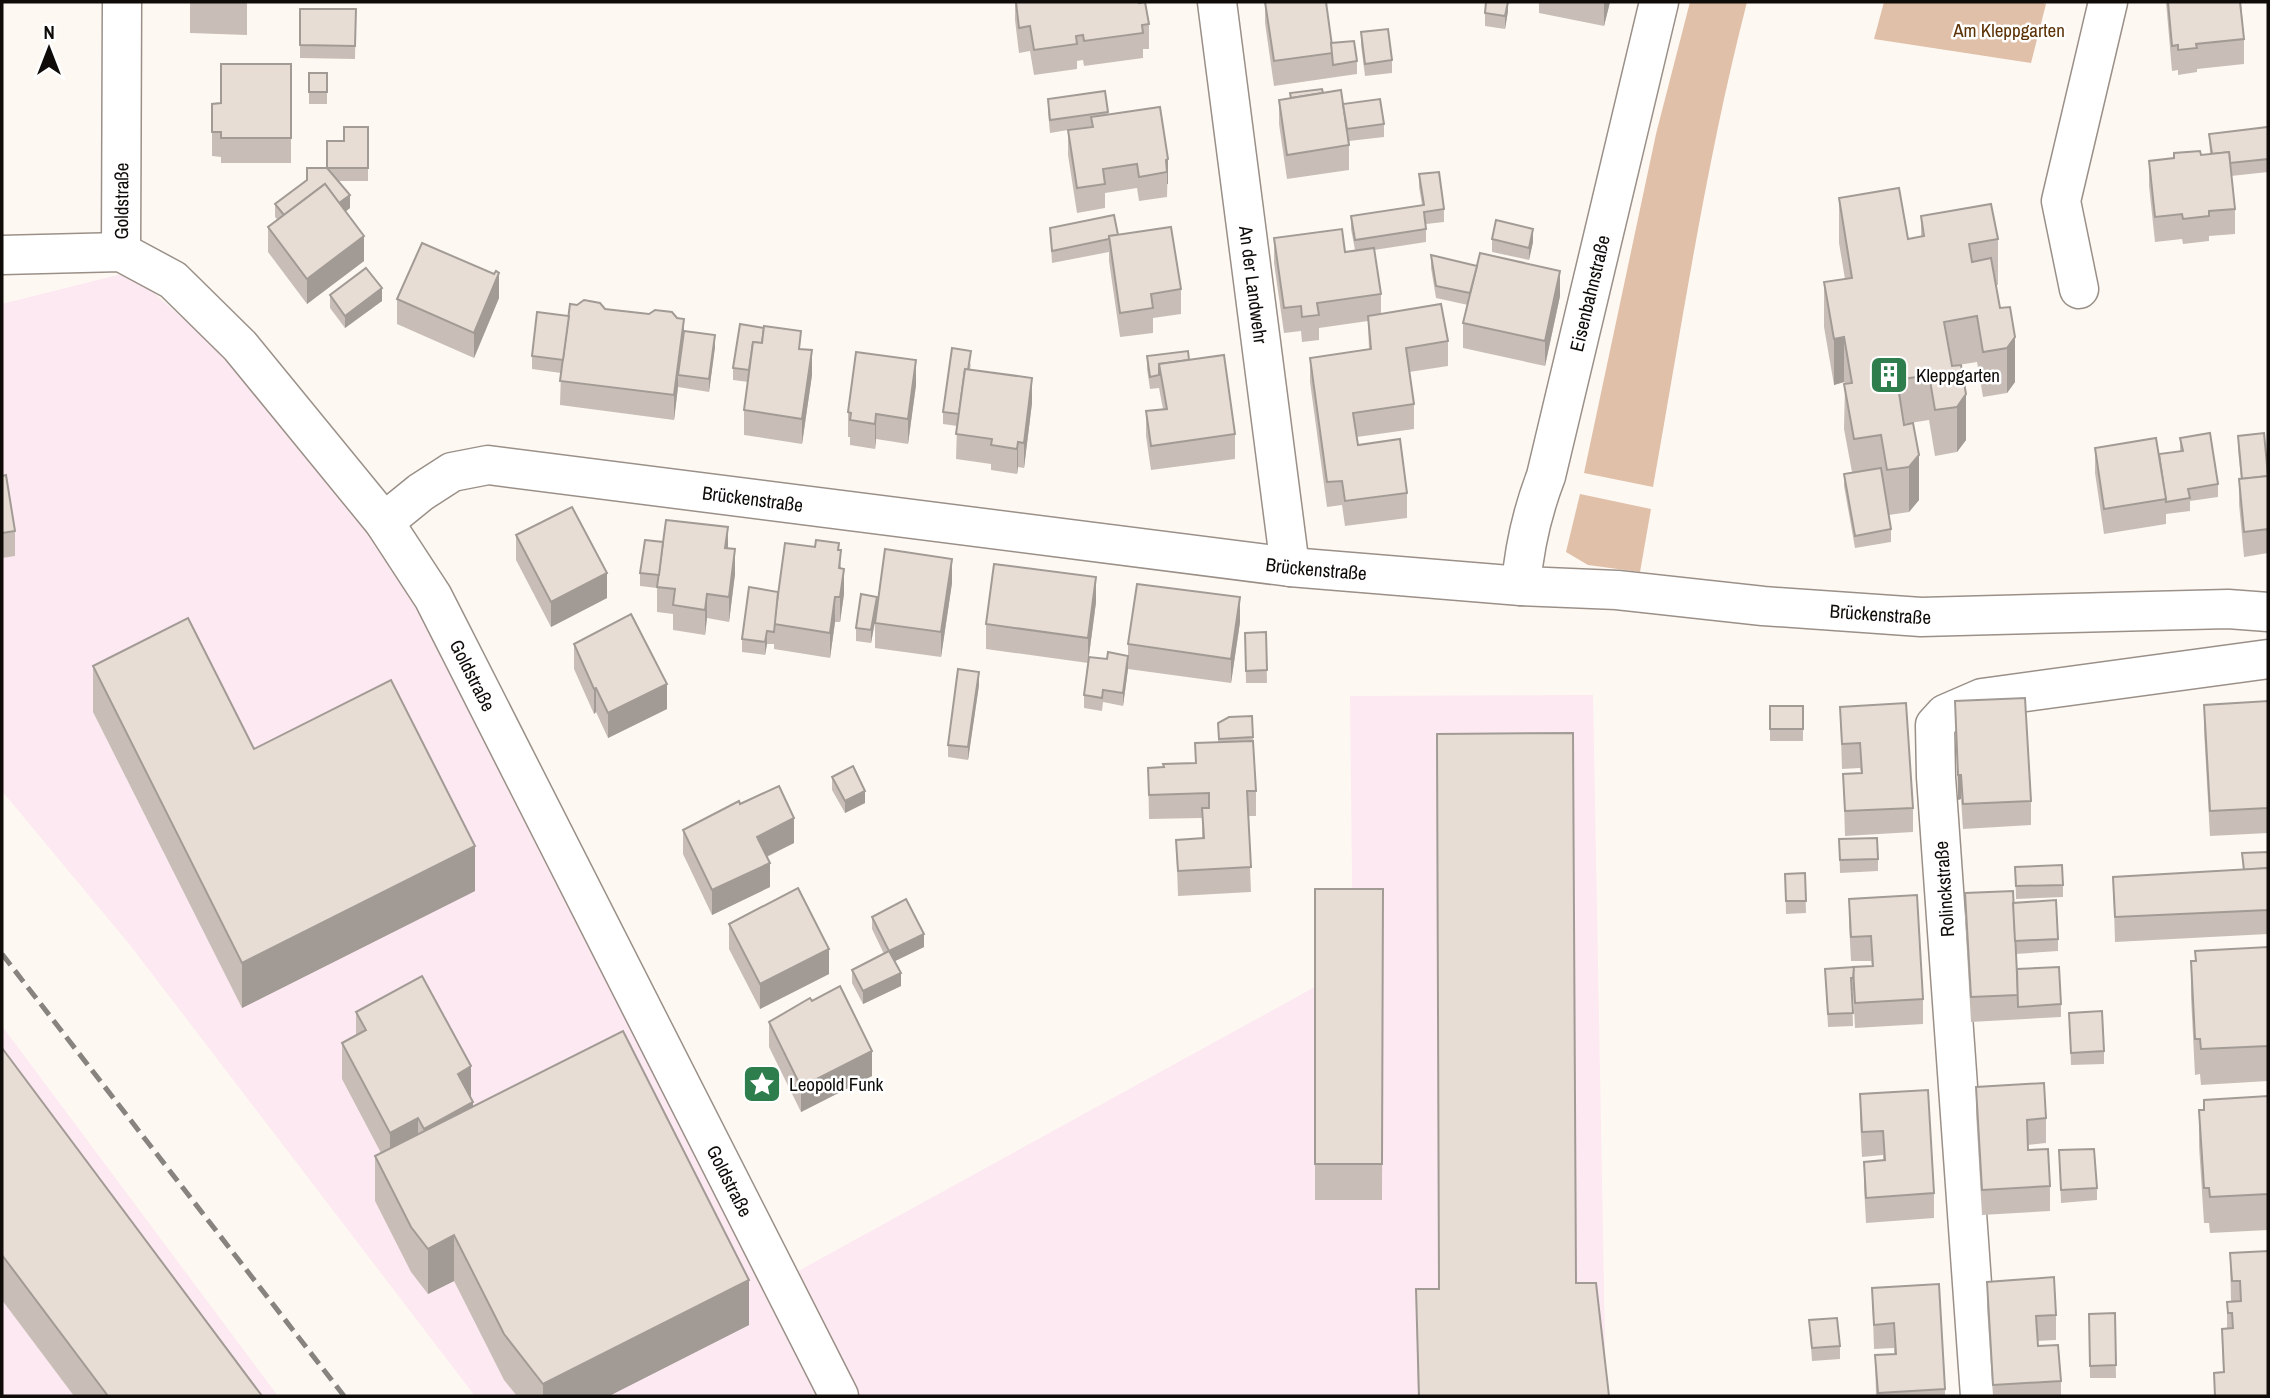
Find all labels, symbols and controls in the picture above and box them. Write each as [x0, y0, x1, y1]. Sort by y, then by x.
north arrow [14, 14, 84, 84]
park label: Am Kleppgarten [1952, 17, 2065, 43]
text: N [43, 19, 55, 45]
street label: Goldstraße [108, 162, 134, 240]
street label: An der Landwehr [1233, 223, 1274, 346]
street label: Eisenbahnstraße [1563, 232, 1616, 354]
building icon: Kleppgarten [1868, 354, 1910, 396]
place label: Kleppgarten [1916, 362, 2000, 388]
street label: Brückenstraße [701, 479, 805, 518]
street label: Brückenstraße [1264, 551, 1368, 586]
street label: Brückenstraße [1829, 598, 1931, 630]
street label: Goldstraße [444, 635, 502, 716]
street label: Rolinckstraße [1928, 840, 1960, 938]
place icon: Leopold Funk [741, 1063, 783, 1105]
place label: Leopold Funk [789, 1071, 884, 1097]
street label: Goldstraße [701, 1141, 759, 1221]

